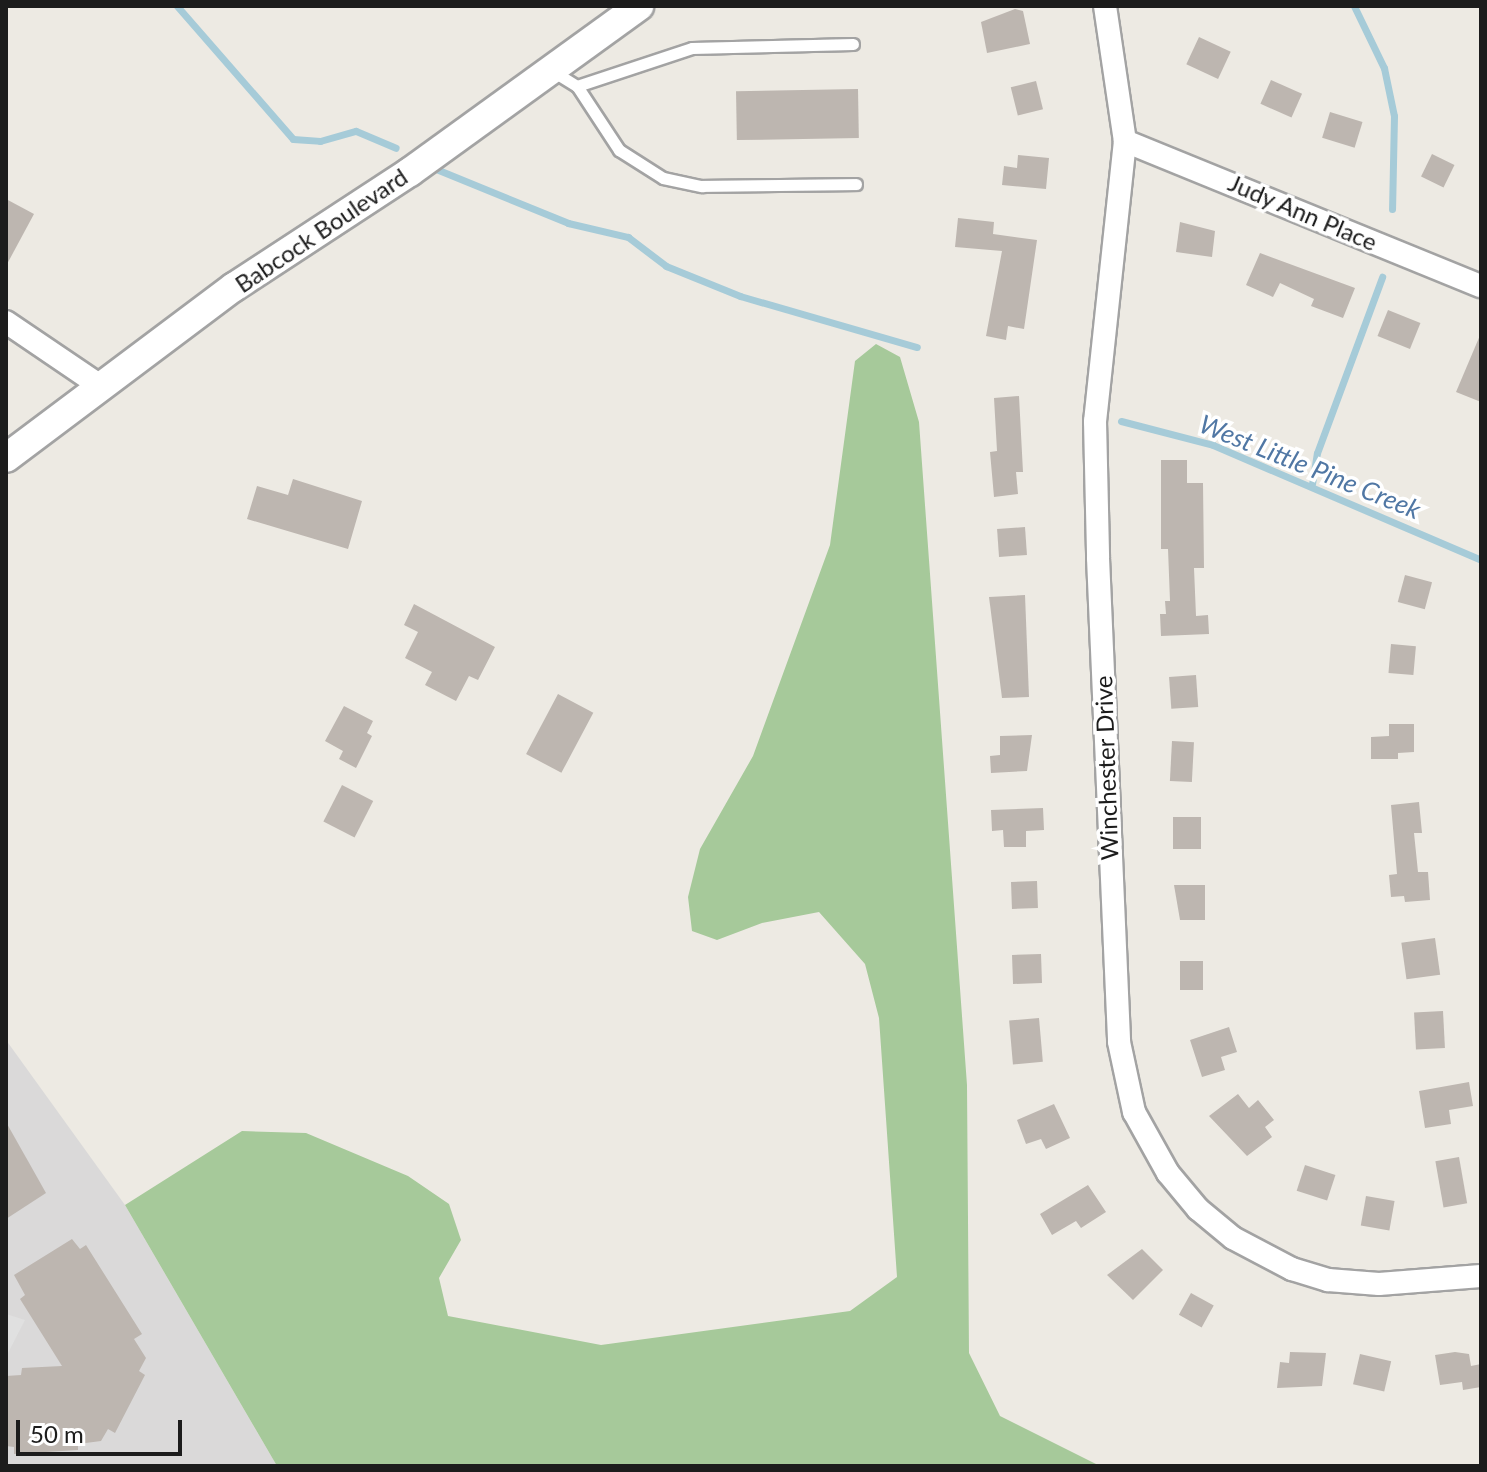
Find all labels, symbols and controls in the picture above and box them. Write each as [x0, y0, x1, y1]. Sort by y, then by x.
street label: Babcock Boulevard [229, 162, 413, 298]
street label: Judy Ann Place [1224, 167, 1382, 257]
water label: West Little Pine Creek [1195, 408, 1425, 526]
street label: Winchester Drive [1088, 675, 1124, 861]
scale bar [20, 1404, 186, 1454]
text: 50 m [30, 1419, 84, 1448]

